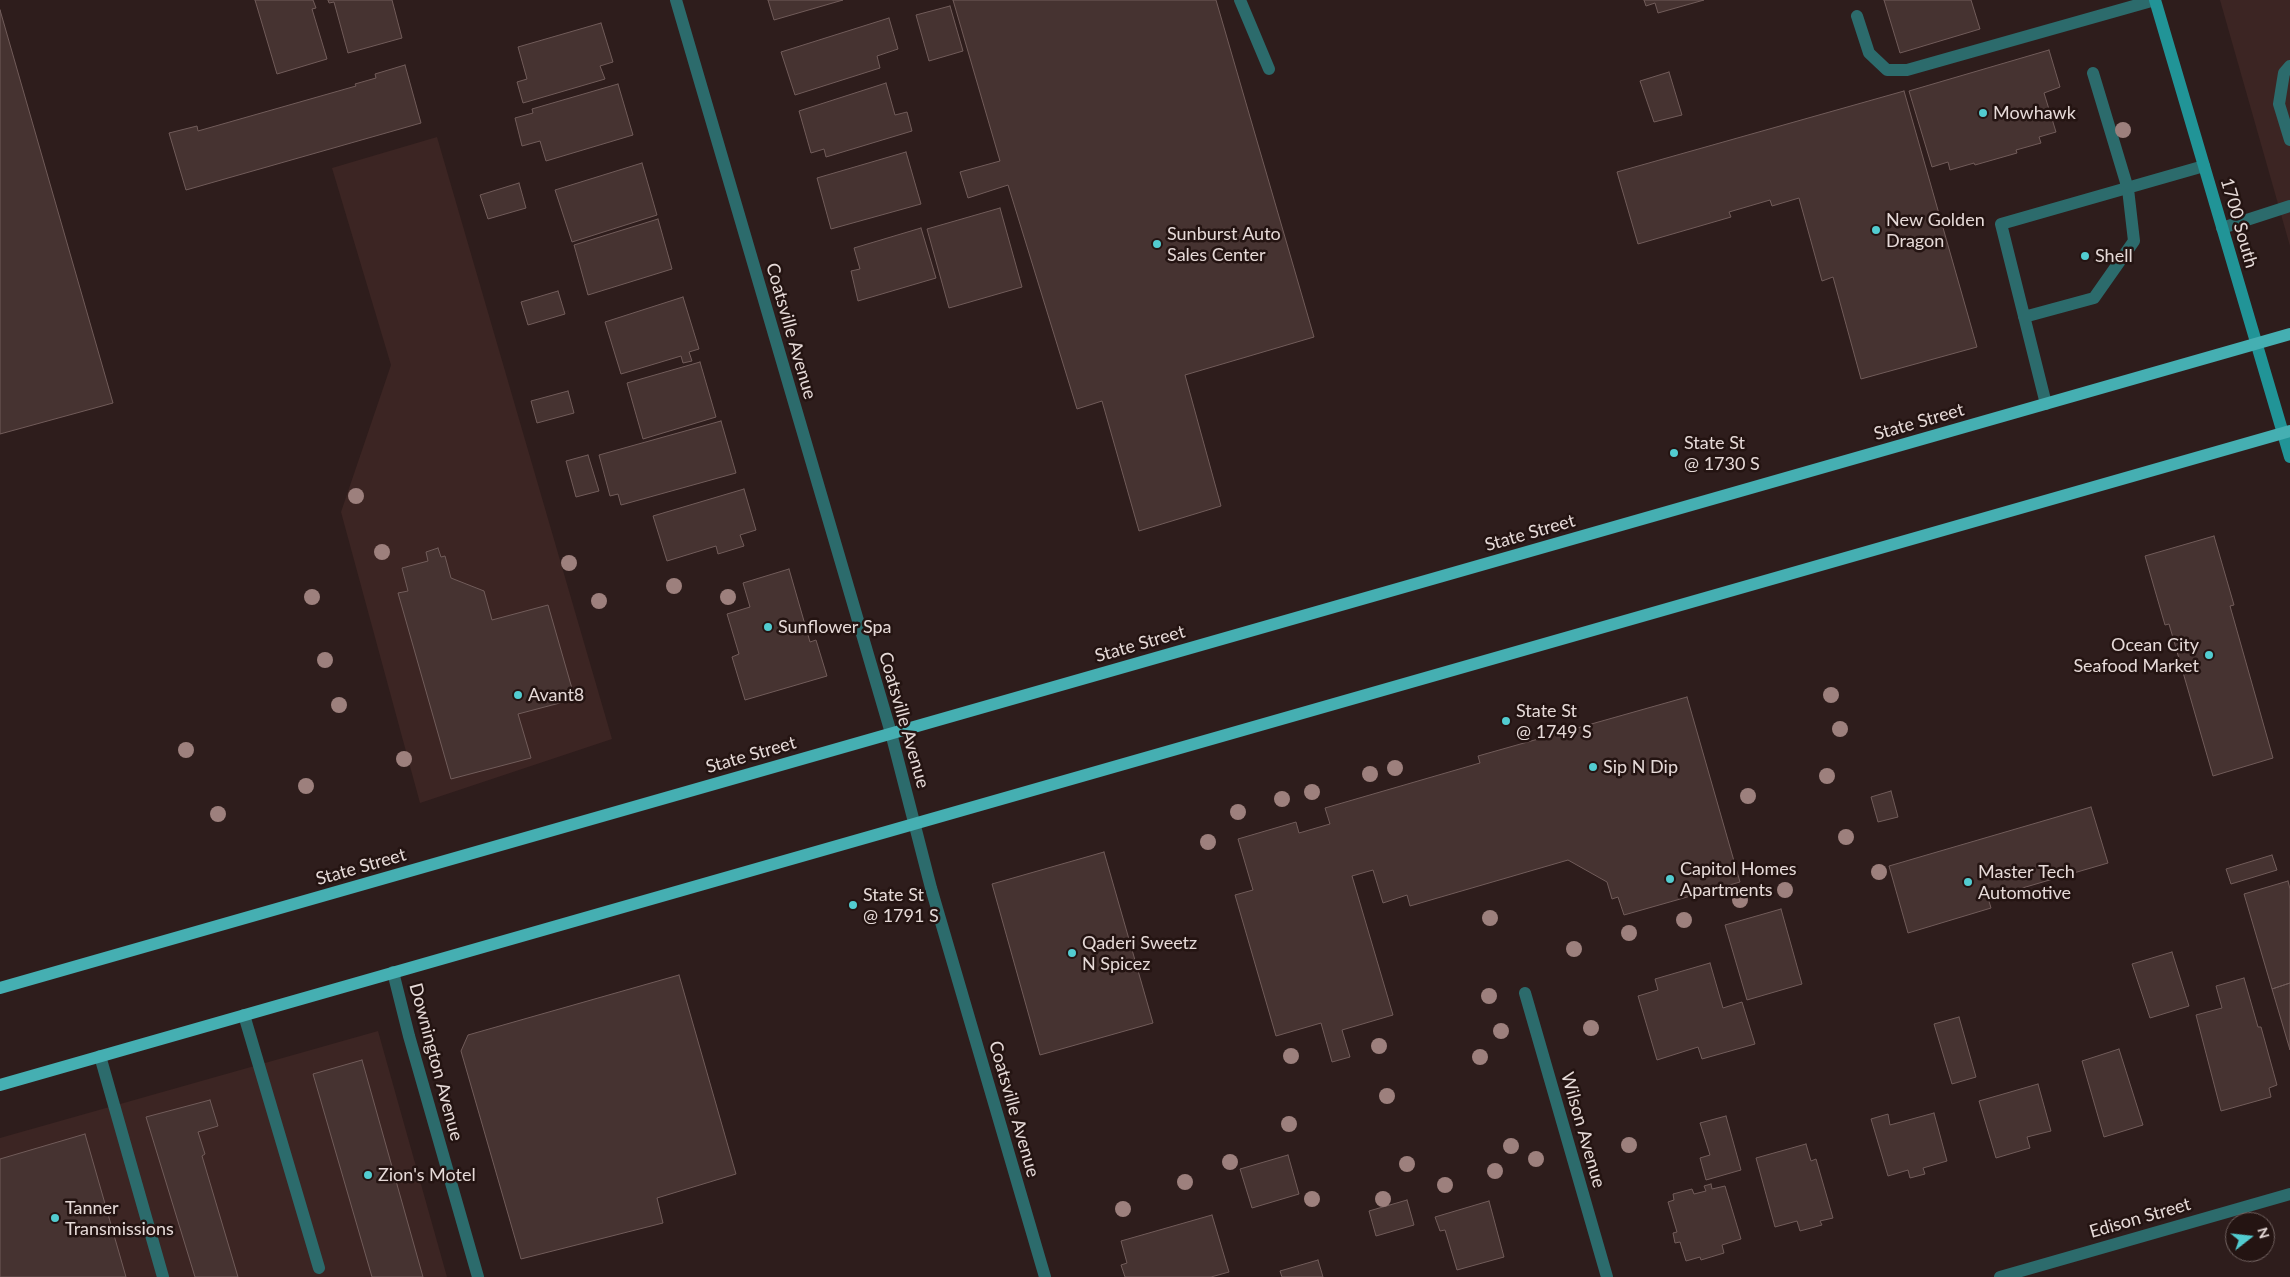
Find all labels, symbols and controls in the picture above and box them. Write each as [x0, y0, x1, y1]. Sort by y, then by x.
place label: Mowhawk [1993, 102, 2076, 124]
marker: Mowhawk [1977, 107, 1989, 119]
street label: 1700 South [2216, 175, 2262, 271]
place label: New Golden Dragon [1886, 209, 1985, 252]
place label: Sunburst Auto Sales Center [1167, 223, 1281, 266]
marker: New Golden Dragon [1870, 224, 1882, 236]
marker: Sunburst Auto Sales Center [1151, 238, 1163, 250]
place label: Shell [2095, 245, 2133, 267]
marker: Shell [2079, 250, 2091, 262]
street label: Coatsville Avenue [761, 260, 821, 402]
street label: State Street [1872, 399, 1966, 445]
place label: State St @ 1730 S [1684, 432, 1760, 474]
marker: State St @ 1730 S [1668, 447, 1680, 459]
street label: State Street [1483, 510, 1577, 556]
place label: Sunflower Spa [778, 616, 891, 638]
marker: Sunflower Spa [762, 621, 774, 633]
street label: State Street [1093, 621, 1187, 667]
place label: Ocean City Seafood Market [2073, 634, 2199, 676]
street label: Coatsville Avenue [874, 649, 934, 791]
marker: Ocean City Seafood Market [2203, 649, 2215, 661]
place label: Avant8 [528, 684, 584, 706]
marker: Avant8 [512, 689, 524, 701]
place label: State St @ 1749 S [1516, 700, 1592, 742]
marker: State St @ 1749 S [1500, 715, 1512, 727]
street label: State Street [704, 732, 798, 778]
place label: Sip N Dip [1603, 756, 1678, 778]
marker: Sip N Dip [1587, 761, 1599, 773]
street label: State Street [314, 844, 408, 890]
place label: Capitol Homes Apartments [1680, 858, 1797, 901]
place label: Master Tech Automotive [1978, 861, 2075, 904]
marker: Capitol Homes Apartments [1664, 873, 1676, 885]
marker: Master Tech Automotive [1962, 876, 1974, 888]
place label: State St @ 1791 S [863, 884, 939, 926]
marker: State St @ 1791 S [847, 899, 859, 911]
place label: Qaderi Sweetz N Spicez [1082, 932, 1197, 974]
marker: Qaderi Sweetz N Spicez [1066, 947, 1078, 959]
street label: Downington Avenue [405, 981, 467, 1143]
street label: Coatsville Avenue [984, 1038, 1044, 1180]
street label: Wilson Avenue [1556, 1070, 1610, 1190]
place label: Zion's Motel [378, 1164, 476, 1186]
marker: Zion's Motel [362, 1169, 374, 1181]
street label: Edison Street [2087, 1193, 2193, 1243]
place label: Tanner Transmissions [65, 1197, 174, 1240]
marker: Tanner Transmissions [49, 1212, 61, 1224]
north arrow [2225, 1212, 2275, 1262]
text: N [2254, 1225, 2274, 1241]

